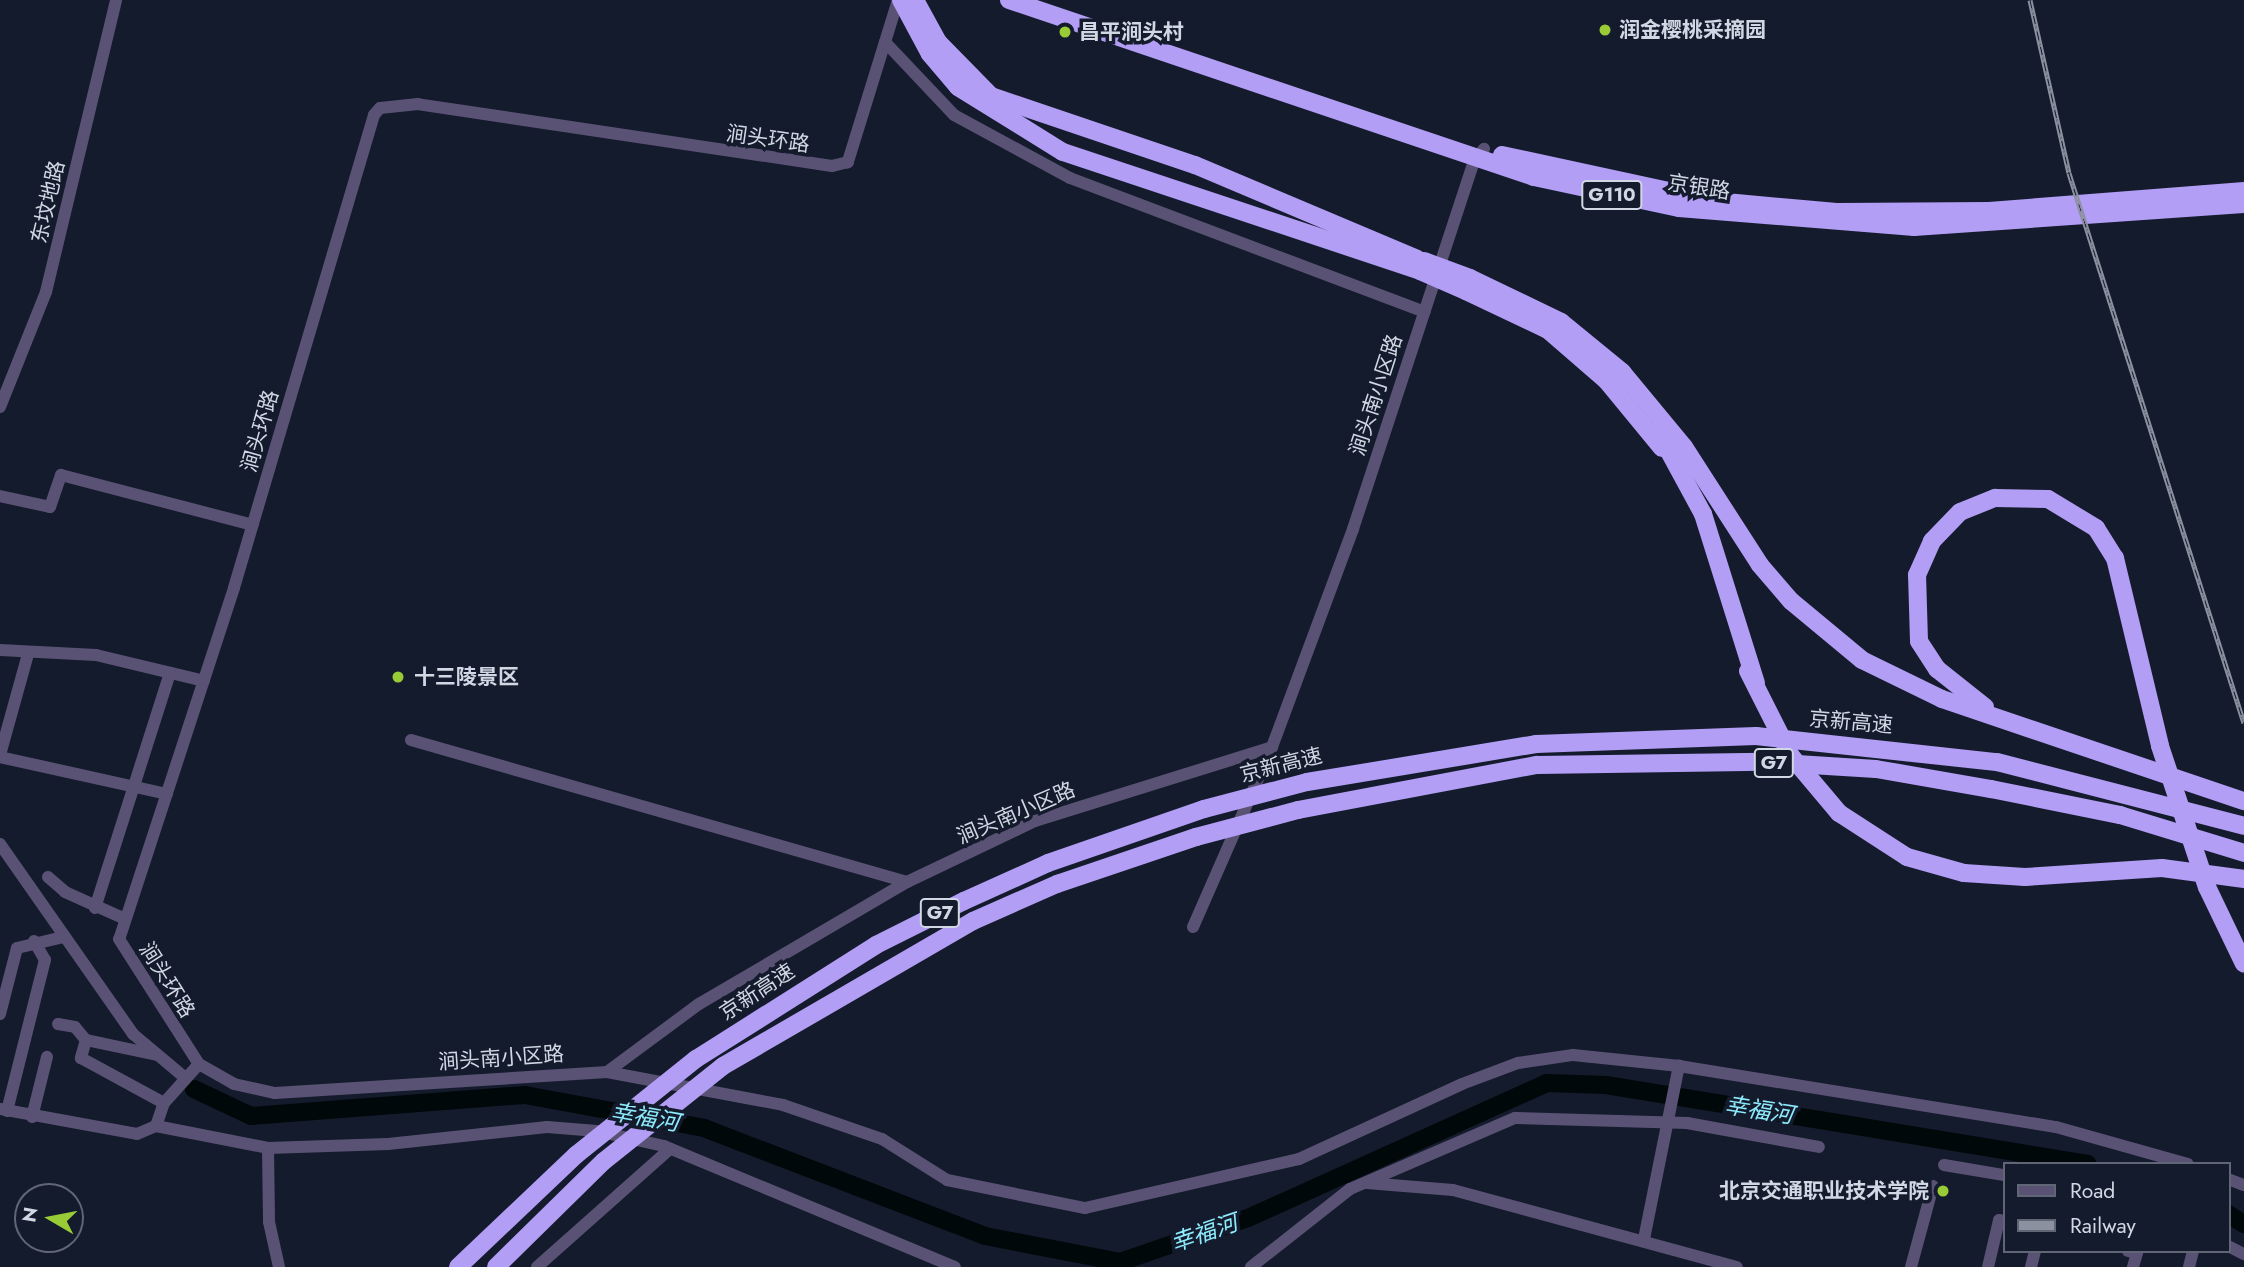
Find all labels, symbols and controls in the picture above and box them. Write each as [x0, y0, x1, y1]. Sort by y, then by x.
place label: 润金樱桃采摘园 [1619, 17, 1766, 43]
place label: 昌平涧头村 [1079, 19, 1184, 45]
marker: 润金樱桃采摘园 [1597, 22, 1613, 38]
marker: 昌平涧头村 [1057, 24, 1073, 40]
street label: 涧头环路 [725, 121, 811, 157]
street label: 东坟地路 [26, 158, 70, 246]
street label: 京银路 [1666, 170, 1732, 204]
road number: G110 [1580, 180, 1644, 210]
street label: 涧头南小区路 [1345, 331, 1407, 459]
street label: 涧头环路 [236, 387, 284, 475]
place label: 十三陵景区 [414, 664, 519, 690]
marker: 十三陵景区 [388, 667, 408, 687]
street label: 京新高速 [1808, 706, 1894, 738]
street label: 京新高速 [1237, 743, 1325, 787]
road number: G7 [1753, 748, 1795, 778]
street label: 涧头南小区路 [953, 777, 1079, 849]
road number: G7 [919, 897, 961, 928]
street label: 涧头环路 [134, 938, 200, 1022]
street label: 京新高速 [715, 959, 799, 1025]
street label: 涧头南小区路 [437, 1041, 565, 1075]
water label: 幸福河 [1723, 1091, 1795, 1129]
water label: 幸福河 [609, 1097, 681, 1137]
legend [2002, 1162, 2230, 1253]
text: Road [2070, 1176, 2115, 1206]
place label: 北京交通职业技术学院 [1719, 1178, 1929, 1204]
north arrow [14, 1183, 84, 1253]
marker: 北京交通职业技术学院 [1935, 1183, 1951, 1199]
text: N [15, 1205, 44, 1224]
water label: 幸福河 [1167, 1209, 1241, 1257]
text: Railway [2070, 1211, 2136, 1241]

